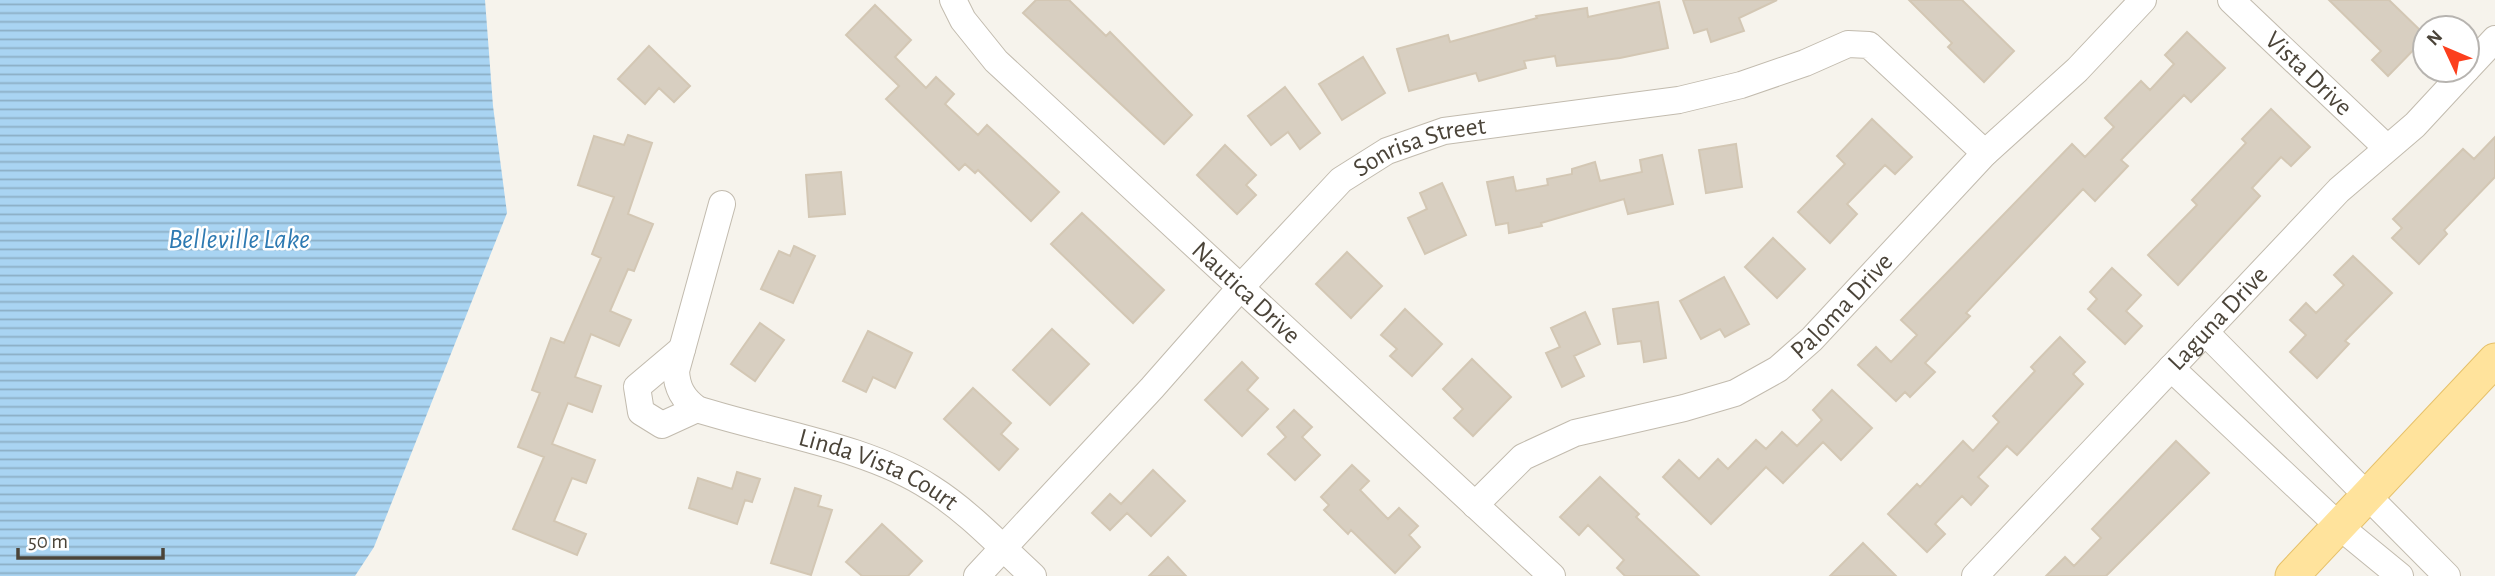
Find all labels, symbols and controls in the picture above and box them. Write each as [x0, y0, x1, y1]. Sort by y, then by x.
north arrow [2411, 14, 2481, 84]
street label: Vista Drive [2260, 27, 2357, 121]
text: N [2423, 27, 2446, 50]
street label: Sonrisa Street [1349, 113, 1487, 182]
water label: Belleville Lake [168, 226, 310, 254]
street label: Nautica Drive [1187, 237, 1305, 349]
street label: Paloma Drive [1786, 248, 1898, 364]
street label: Laguna Drive [2163, 261, 2273, 376]
street label: Linda Vista Court [796, 424, 963, 515]
scale bar [18, 516, 163, 560]
text: 50 m [28, 531, 68, 552]

